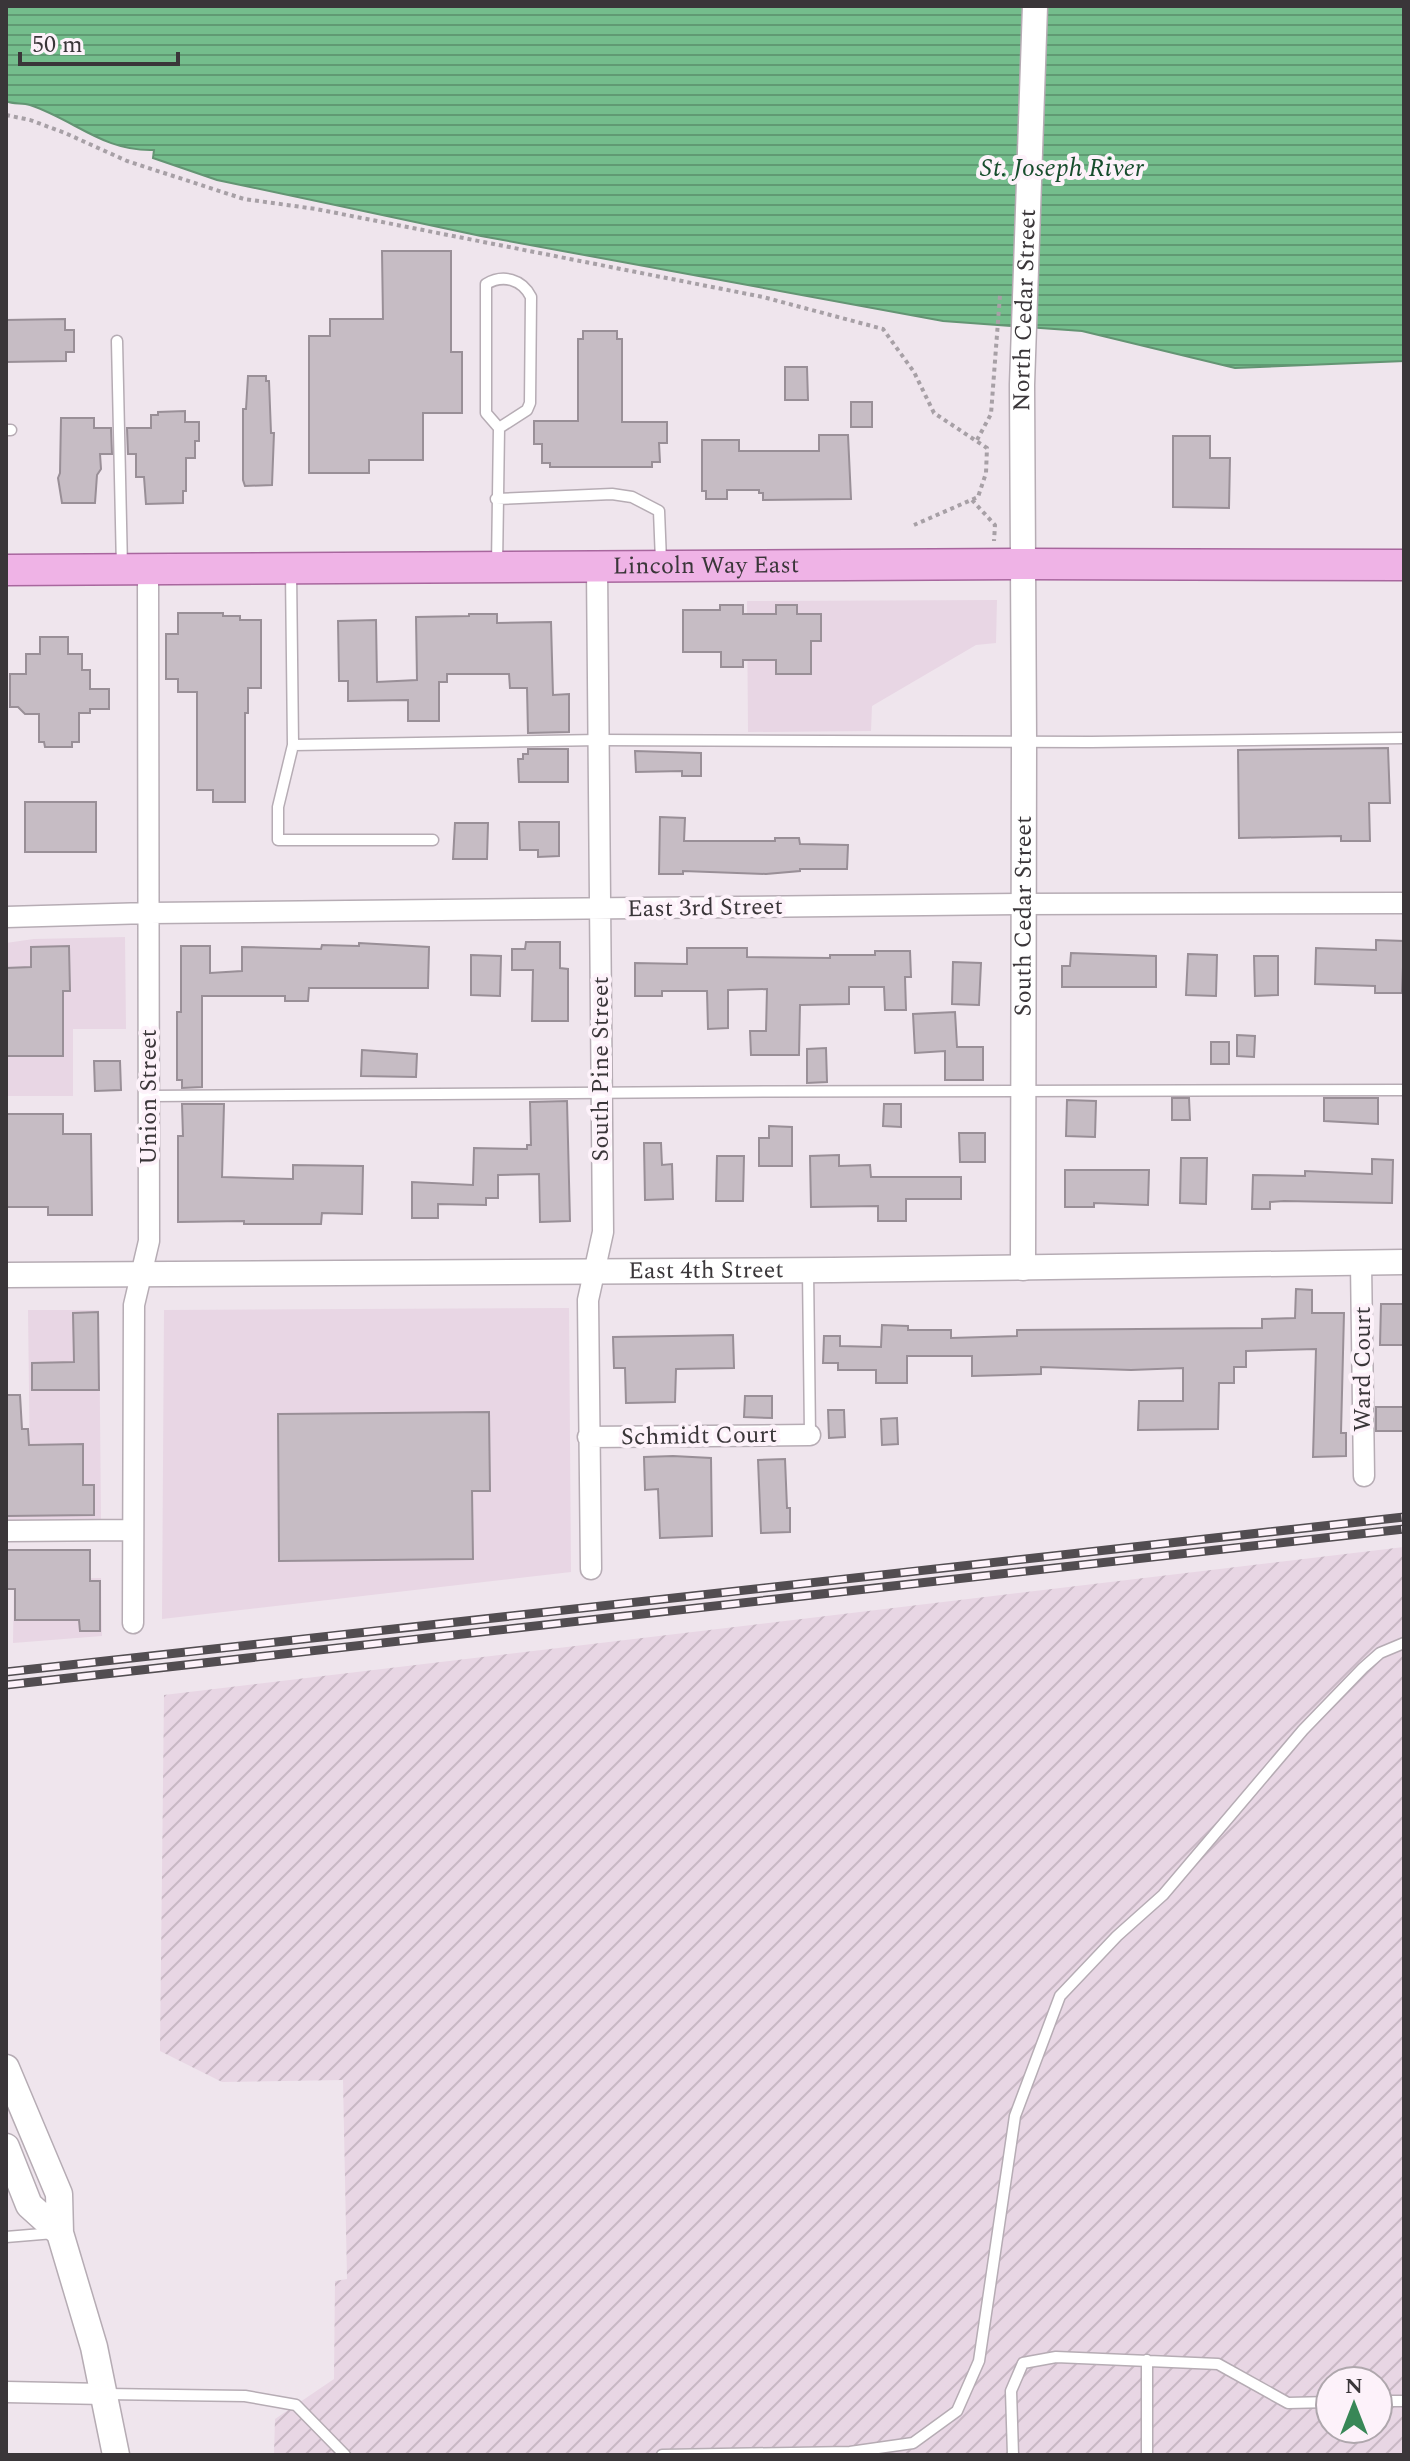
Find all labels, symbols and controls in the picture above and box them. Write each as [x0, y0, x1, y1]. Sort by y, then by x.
scale bar [20, 16, 178, 66]
text: 50 m [32, 27, 83, 63]
water label: St. Joseph River [980, 148, 1145, 188]
street label: North Cedar Street [1004, 208, 1046, 412]
street label: Lincoln Way East [613, 547, 799, 584]
street label: South Cedar Street [1005, 816, 1042, 1016]
street label: East 3rd Street [627, 889, 783, 927]
street label: South Pine Street [583, 976, 619, 1162]
street label: Union Street [131, 1029, 167, 1165]
street label: East 4th Street [628, 1252, 784, 1289]
street label: Ward Court [1345, 1306, 1381, 1432]
street label: Schmidt Court [620, 1417, 778, 1455]
north arrow [1314, 2365, 1394, 2445]
text: N [1345, 2370, 1363, 2403]

